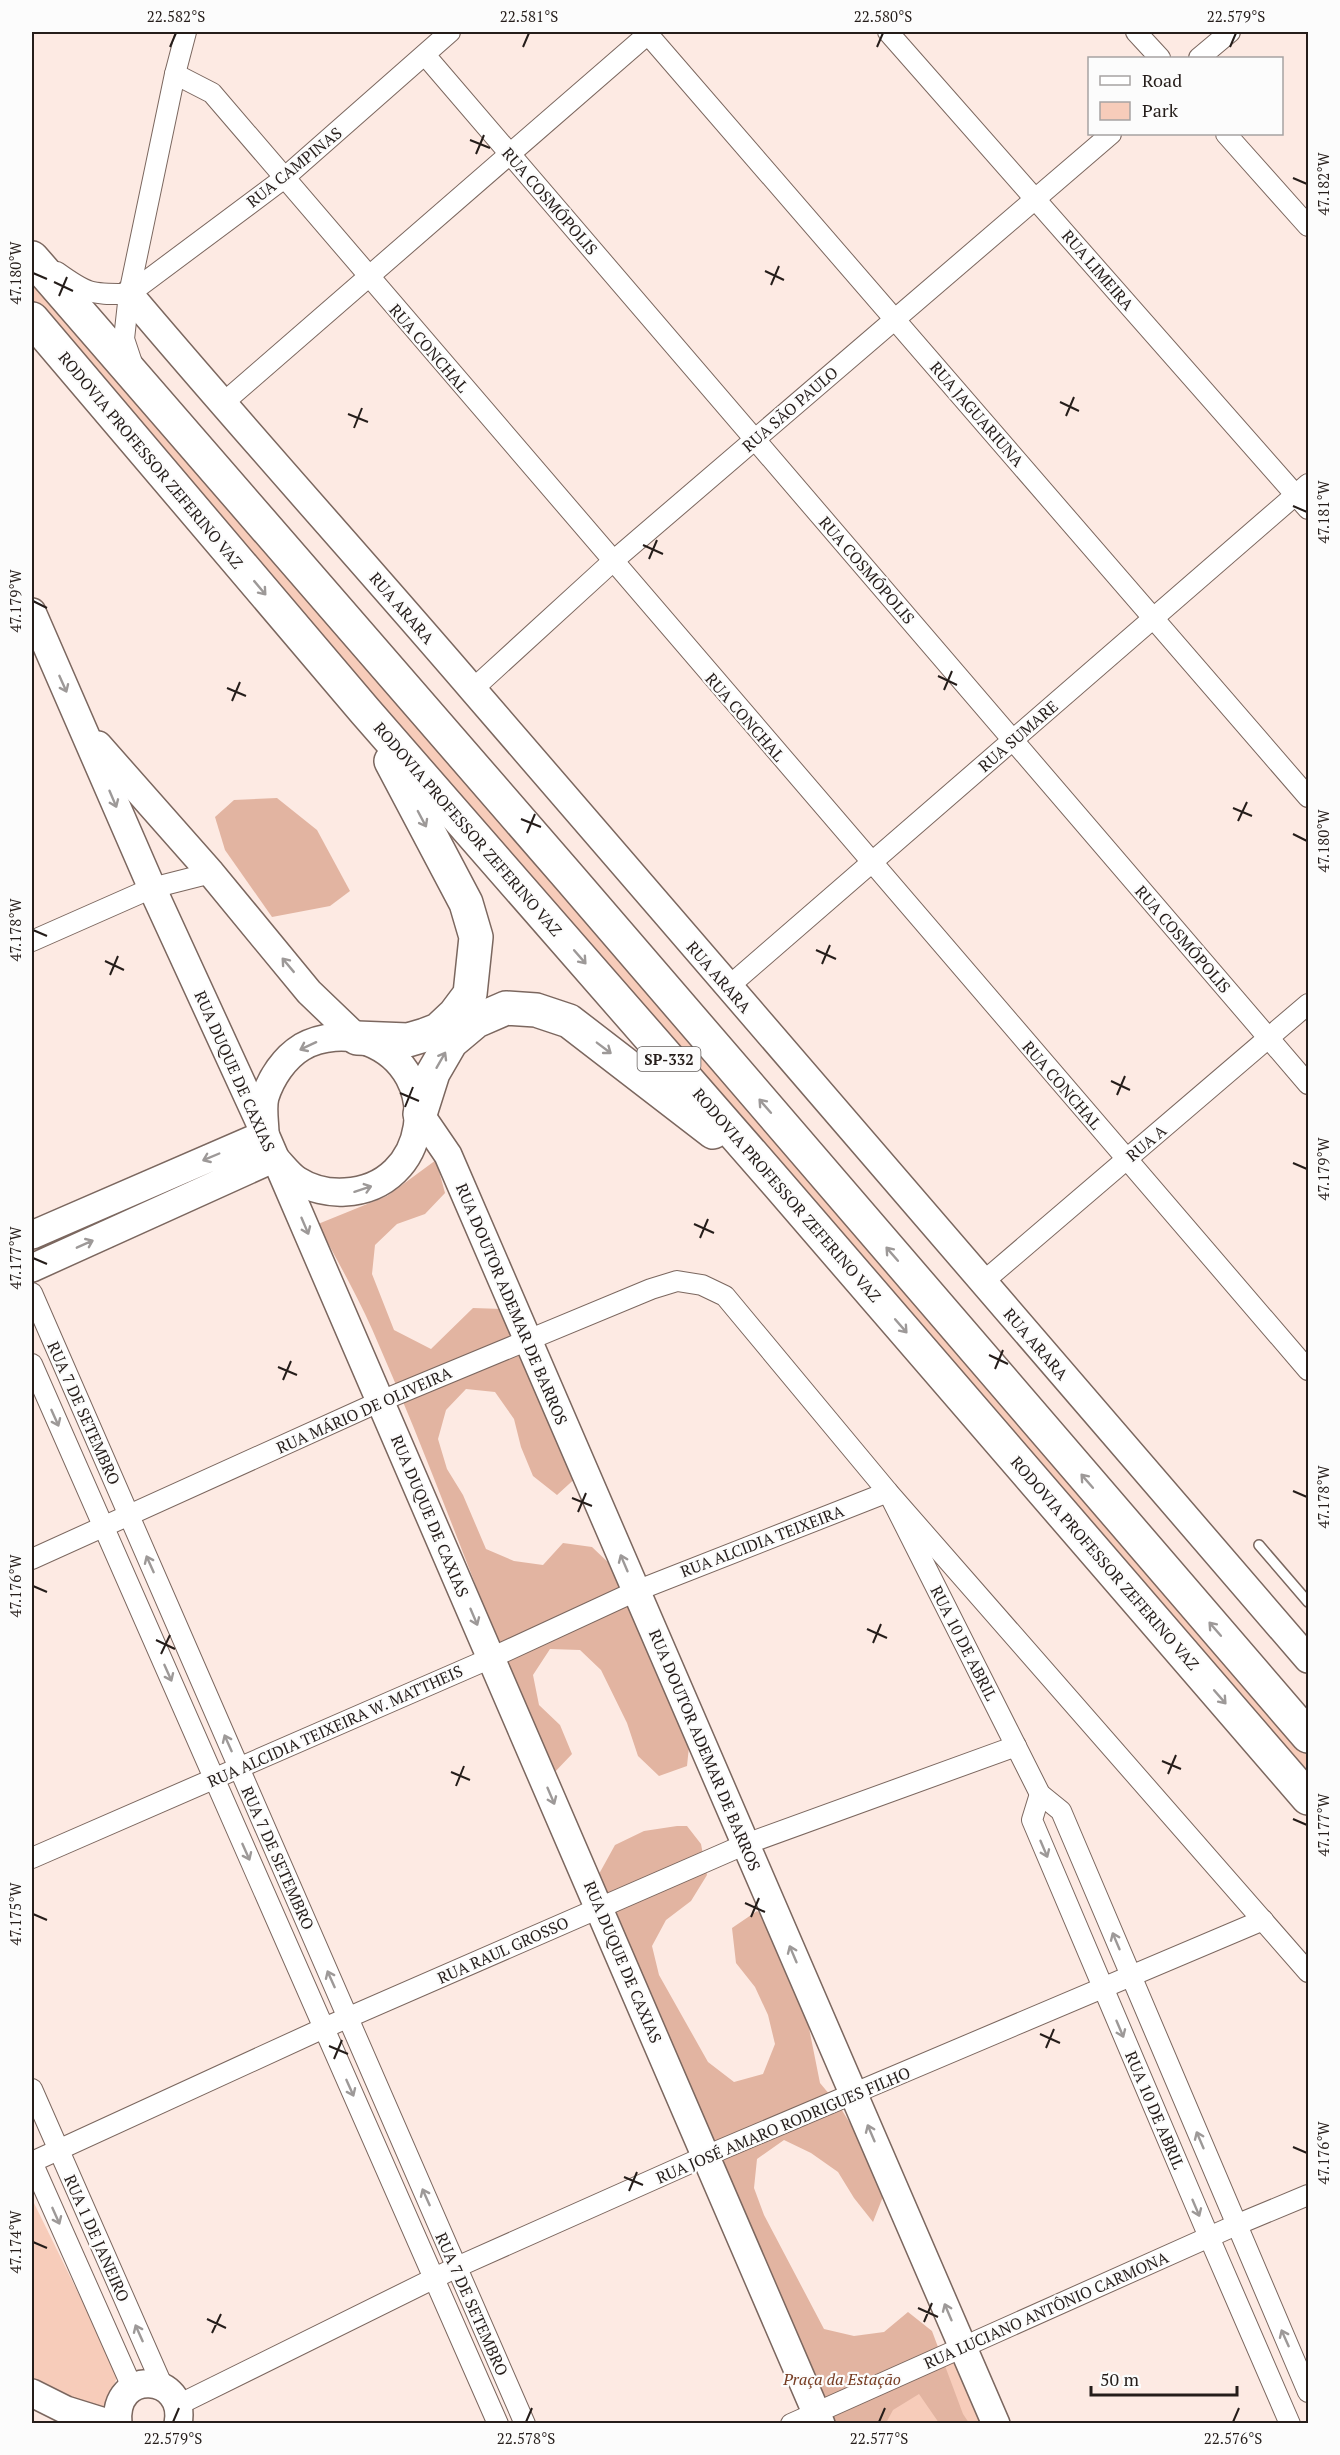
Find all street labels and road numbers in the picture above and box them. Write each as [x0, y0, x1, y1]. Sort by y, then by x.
street label: RUA CAMPINAS [242, 122, 346, 212]
street label: RUA COSMÓPOLIS [497, 143, 603, 259]
street label: RUA LIMEIRA [1057, 225, 1139, 315]
street label: RUA CONCHAL [384, 299, 474, 397]
street label: RODOVIA PROFESSOR ZEFERINO VAZ [54, 347, 249, 573]
street label: RUA JAGUARIUNA [925, 357, 1029, 471]
street label: RUA SÃO PAULO [737, 361, 843, 457]
street label: RUA COSMÓPOLIS [814, 512, 920, 628]
street label: RUA ARARA [365, 567, 439, 649]
street label: RUA CONCHAL [700, 668, 790, 766]
street label: RUA SUMARE [973, 695, 1063, 777]
street label: RODOVIA PROFESSOR ZEFERINO VAZ [369, 717, 567, 941]
street label: RUA COSMÓPOLIS [1130, 881, 1236, 997]
street label: RUA ARARA [682, 936, 756, 1018]
street label: RUA DUQUE DE CAXIAS [190, 987, 280, 1155]
street label: RUA CONCHAL [1017, 1036, 1107, 1134]
road number: SP-332 [638, 1047, 700, 1071]
street label: RODOVIA PROFESSOR ZEFERINO VAZ [688, 1083, 886, 1307]
street label: RUA A [1121, 1120, 1171, 1166]
street label: RUA DOUTOR ADEMAR DE BARROS [451, 1180, 573, 1428]
street label: RUA ARARA [999, 1303, 1073, 1385]
street label: RUA 7 DE SETEMBRO [42, 1338, 126, 1488]
street label: RUA MÁRIO DE OLIVEIRA [273, 1361, 455, 1459]
street label: RUA DUQUE DE CAXIAS [386, 1432, 474, 1600]
street label: RODOVIA PROFESSOR ZEFERINO VAZ [1006, 1451, 1204, 1675]
street label: RUA ALCIDIA TEIXEIRA [677, 1500, 847, 1582]
street label: RUA 10 DE ABRIL [926, 1582, 1002, 1704]
street label: RUA DOUTOR ADEMAR DE BARROS [644, 1626, 766, 1874]
street label: RUA ALCIDIA TEIXEIRA W. MATTHEIS [204, 1660, 466, 1792]
street label: RUA 7 DE SETEMBRO [236, 1783, 320, 1933]
street label: RUA DUQUE DE CAXIAS [579, 1878, 667, 2046]
street label: RUA RAUL GROSSO [434, 1911, 572, 1989]
street label: RUA 10 DE ABRIL [1120, 2048, 1190, 2172]
street label: RUA JOSÉ AMARO RODRIGUES FILHO [652, 2061, 914, 2189]
street label: RUA 1 DE JANEIRO [59, 2171, 135, 2305]
street label: RUA 7 DE SETEMBRO [430, 2229, 514, 2379]
street label: RUA LUCIANO ANTÔNIO CARMONA [920, 2246, 1172, 2374]

